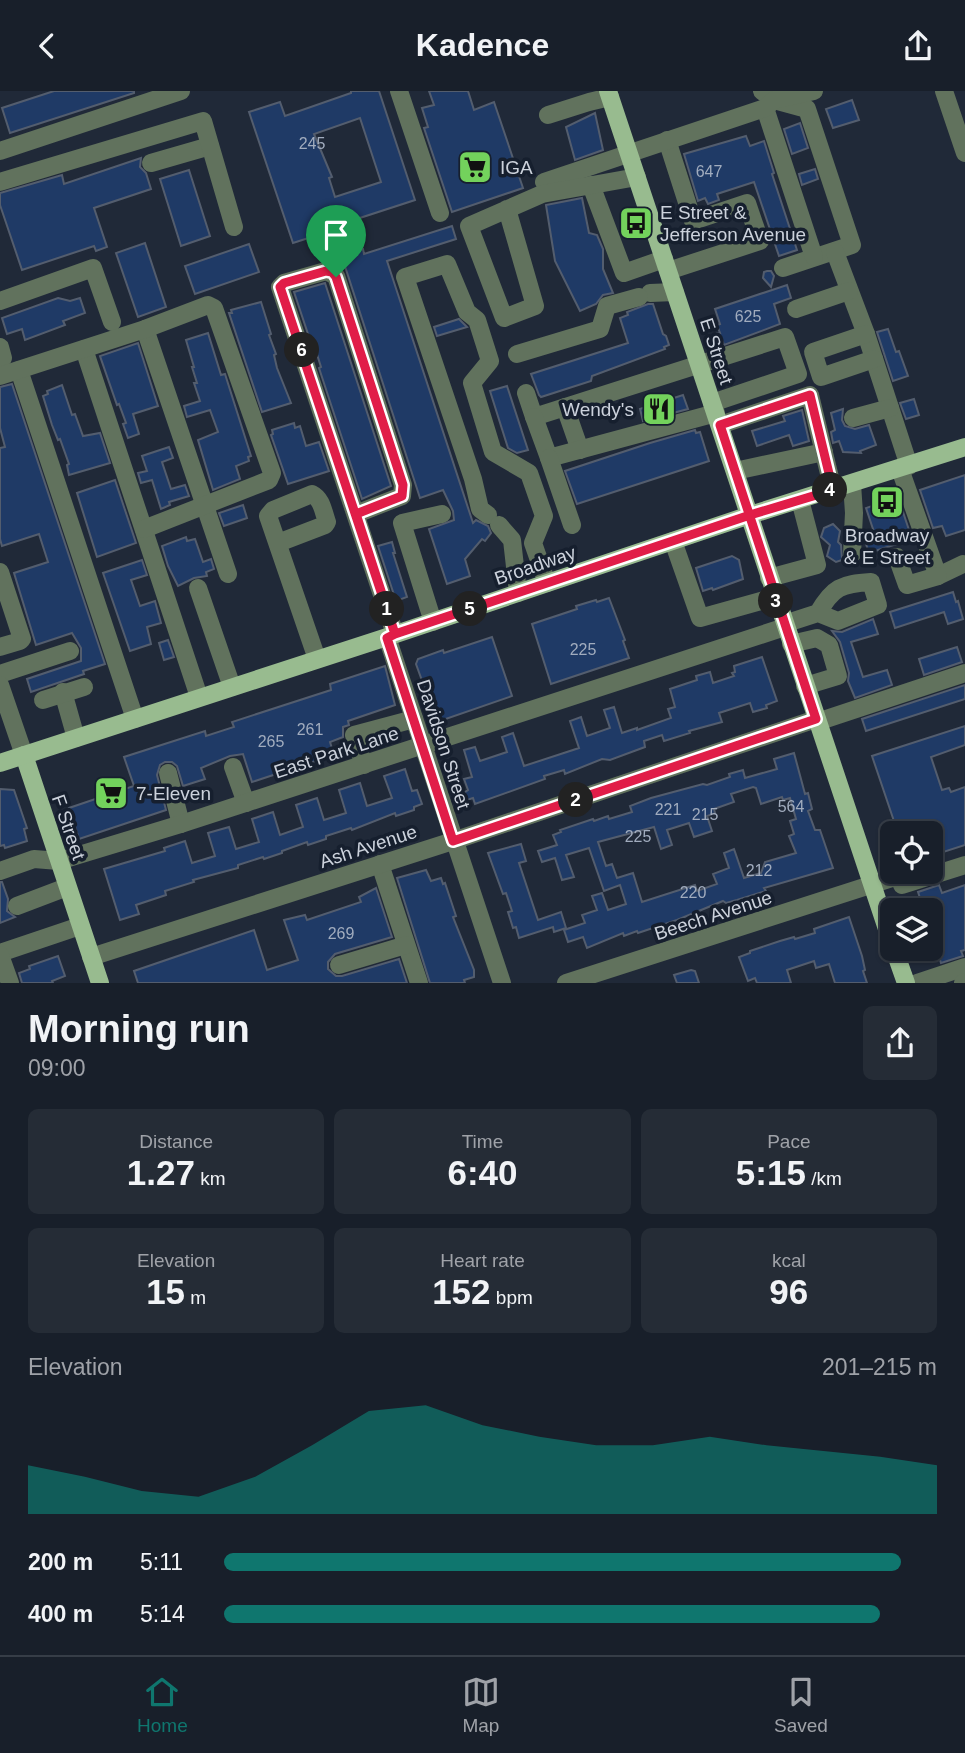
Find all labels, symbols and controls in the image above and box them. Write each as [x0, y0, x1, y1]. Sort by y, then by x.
icon: back [28, 27, 66, 65]
text: Kadence [416, 27, 549, 63]
icon: share [899, 27, 937, 65]
house number: 245 [299, 135, 325, 152]
supermarket icon: IGA [456, 148, 494, 186]
place label: IGA [500, 157, 533, 178]
house number: 647 [696, 163, 722, 180]
place label: E Street & Jefferson Avenue [660, 202, 806, 245]
bus stop icon: E Street & Jefferson Avenue [617, 204, 655, 242]
pin [306, 205, 366, 277]
icon: arrive [317, 216, 355, 254]
house number: 625 [735, 308, 761, 325]
street label: E Street [696, 315, 737, 388]
pin: 6 [284, 333, 320, 367]
text: 6 [296, 339, 307, 360]
restaurant icon: Wendy's [640, 390, 678, 428]
place label: Wendy's [562, 399, 634, 420]
pin: 4 [812, 473, 848, 507]
text: 4 [824, 479, 835, 500]
bus stop icon: Broadway & E Street [868, 483, 906, 521]
place label: Broadway & E Street [844, 525, 931, 568]
street label: Broadway [492, 542, 579, 589]
pin: 3 [758, 583, 794, 619]
text: 3 [770, 590, 781, 611]
pin: 1 [370, 591, 404, 627]
pin: 5 [452, 591, 488, 627]
text: 1 [381, 598, 392, 619]
text: 5 [464, 598, 475, 619]
house number: 225 [570, 641, 596, 658]
street label: Davidson Street [413, 677, 475, 812]
house number: 261 [297, 721, 323, 738]
street label: East Park Lane [271, 722, 401, 783]
house number: 265 [258, 733, 284, 750]
supermarket icon: 7-Eleven [92, 774, 130, 812]
place label: 7-Eleven [136, 783, 211, 804]
pin: 2 [558, 783, 594, 817]
text: 2 [570, 789, 581, 810]
street label: F Street [48, 792, 90, 863]
house number: 564 [778, 798, 804, 815]
house number: 221 [655, 801, 681, 818]
house number: 215 [692, 806, 718, 823]
street label: Ash Avenue [317, 821, 419, 872]
map controls [880, 821, 943, 961]
button: locate [880, 821, 943, 884]
house number: 225 [625, 828, 651, 845]
house number: 212 [746, 862, 772, 879]
house number: 220 [680, 884, 706, 901]
street label: Beech Avenue [652, 887, 775, 944]
button: layers [880, 898, 943, 961]
house number: 269 [328, 925, 354, 942]
button: share [863, 1006, 937, 1080]
text: Morning run [28, 1008, 250, 1050]
text: 09:00 [28, 1055, 86, 1081]
text: Distance [139, 1131, 213, 1152]
text: Time [462, 1131, 503, 1152]
text: Pace [767, 1131, 810, 1152]
text: 1.27 [127, 1153, 195, 1192]
text: 6:40 [447, 1153, 518, 1192]
text: 5:15 [736, 1153, 806, 1192]
text: km [195, 1168, 226, 1189]
text: /km [806, 1168, 842, 1189]
text: Elevation [137, 1250, 215, 1271]
text: Heart rate [440, 1250, 525, 1271]
text: kcal [772, 1250, 806, 1271]
text: 15 [146, 1272, 185, 1311]
text: 152 [432, 1272, 491, 1311]
text: 96 [769, 1272, 808, 1311]
text: m [185, 1287, 206, 1308]
text: bpm [491, 1287, 533, 1308]
text: Elevation [28, 1354, 123, 1380]
text: 201–215 m [822, 1354, 937, 1380]
text: 200 m [28, 1549, 93, 1575]
text: 5:11 [140, 1549, 183, 1575]
text: 400 m [28, 1601, 93, 1627]
text: 5:14 [140, 1601, 185, 1627]
tab: Home [137, 1673, 188, 1737]
tab: Map [462, 1673, 500, 1737]
tab: Saved [774, 1673, 828, 1737]

